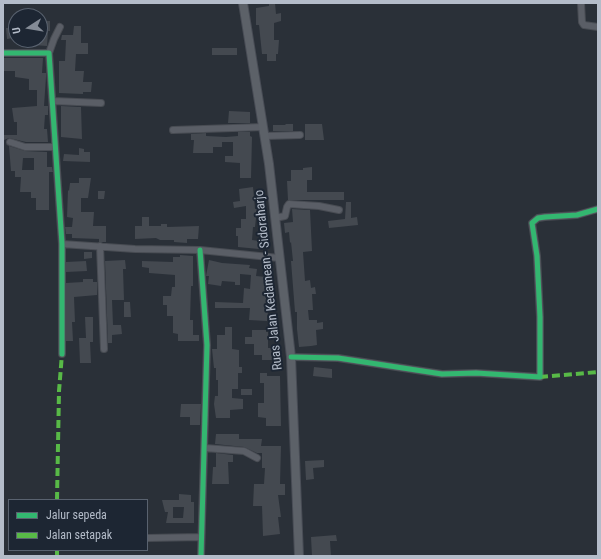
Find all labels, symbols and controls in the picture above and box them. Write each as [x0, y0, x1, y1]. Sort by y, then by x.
north arrow [8, 8, 48, 48]
text: U [10, 26, 24, 35]
street label: Ruas Jalan Kedamean - Sidoraharjo [252, 189, 286, 371]
legend [8, 499, 148, 551]
text: Jalur sepeda [46, 508, 107, 522]
text: Jalan setapak [46, 528, 112, 542]

